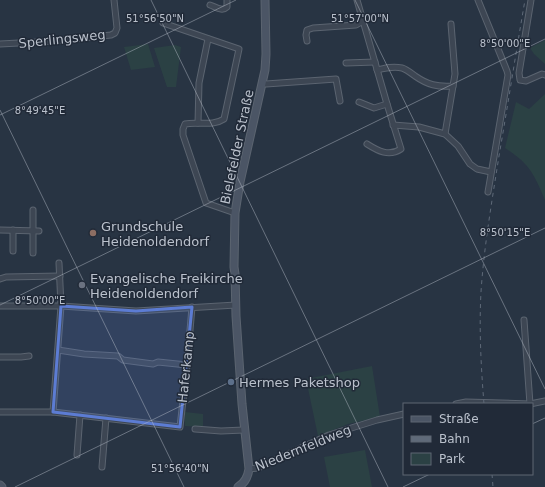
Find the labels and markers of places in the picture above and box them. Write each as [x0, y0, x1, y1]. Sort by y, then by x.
place label: Grundschule Heidenoldendorf [101, 219, 209, 249]
marker: Grundschule Heidenoldendorf [88, 228, 98, 238]
place label: Evangelische Freikirche Heidenoldendorf [90, 271, 243, 301]
marker: Evangelische Freikirche Heidenoldendorf [77, 280, 87, 290]
place label: Hermes Paketshop [239, 375, 360, 390]
marker: Hermes Paketshop [226, 377, 236, 387]

